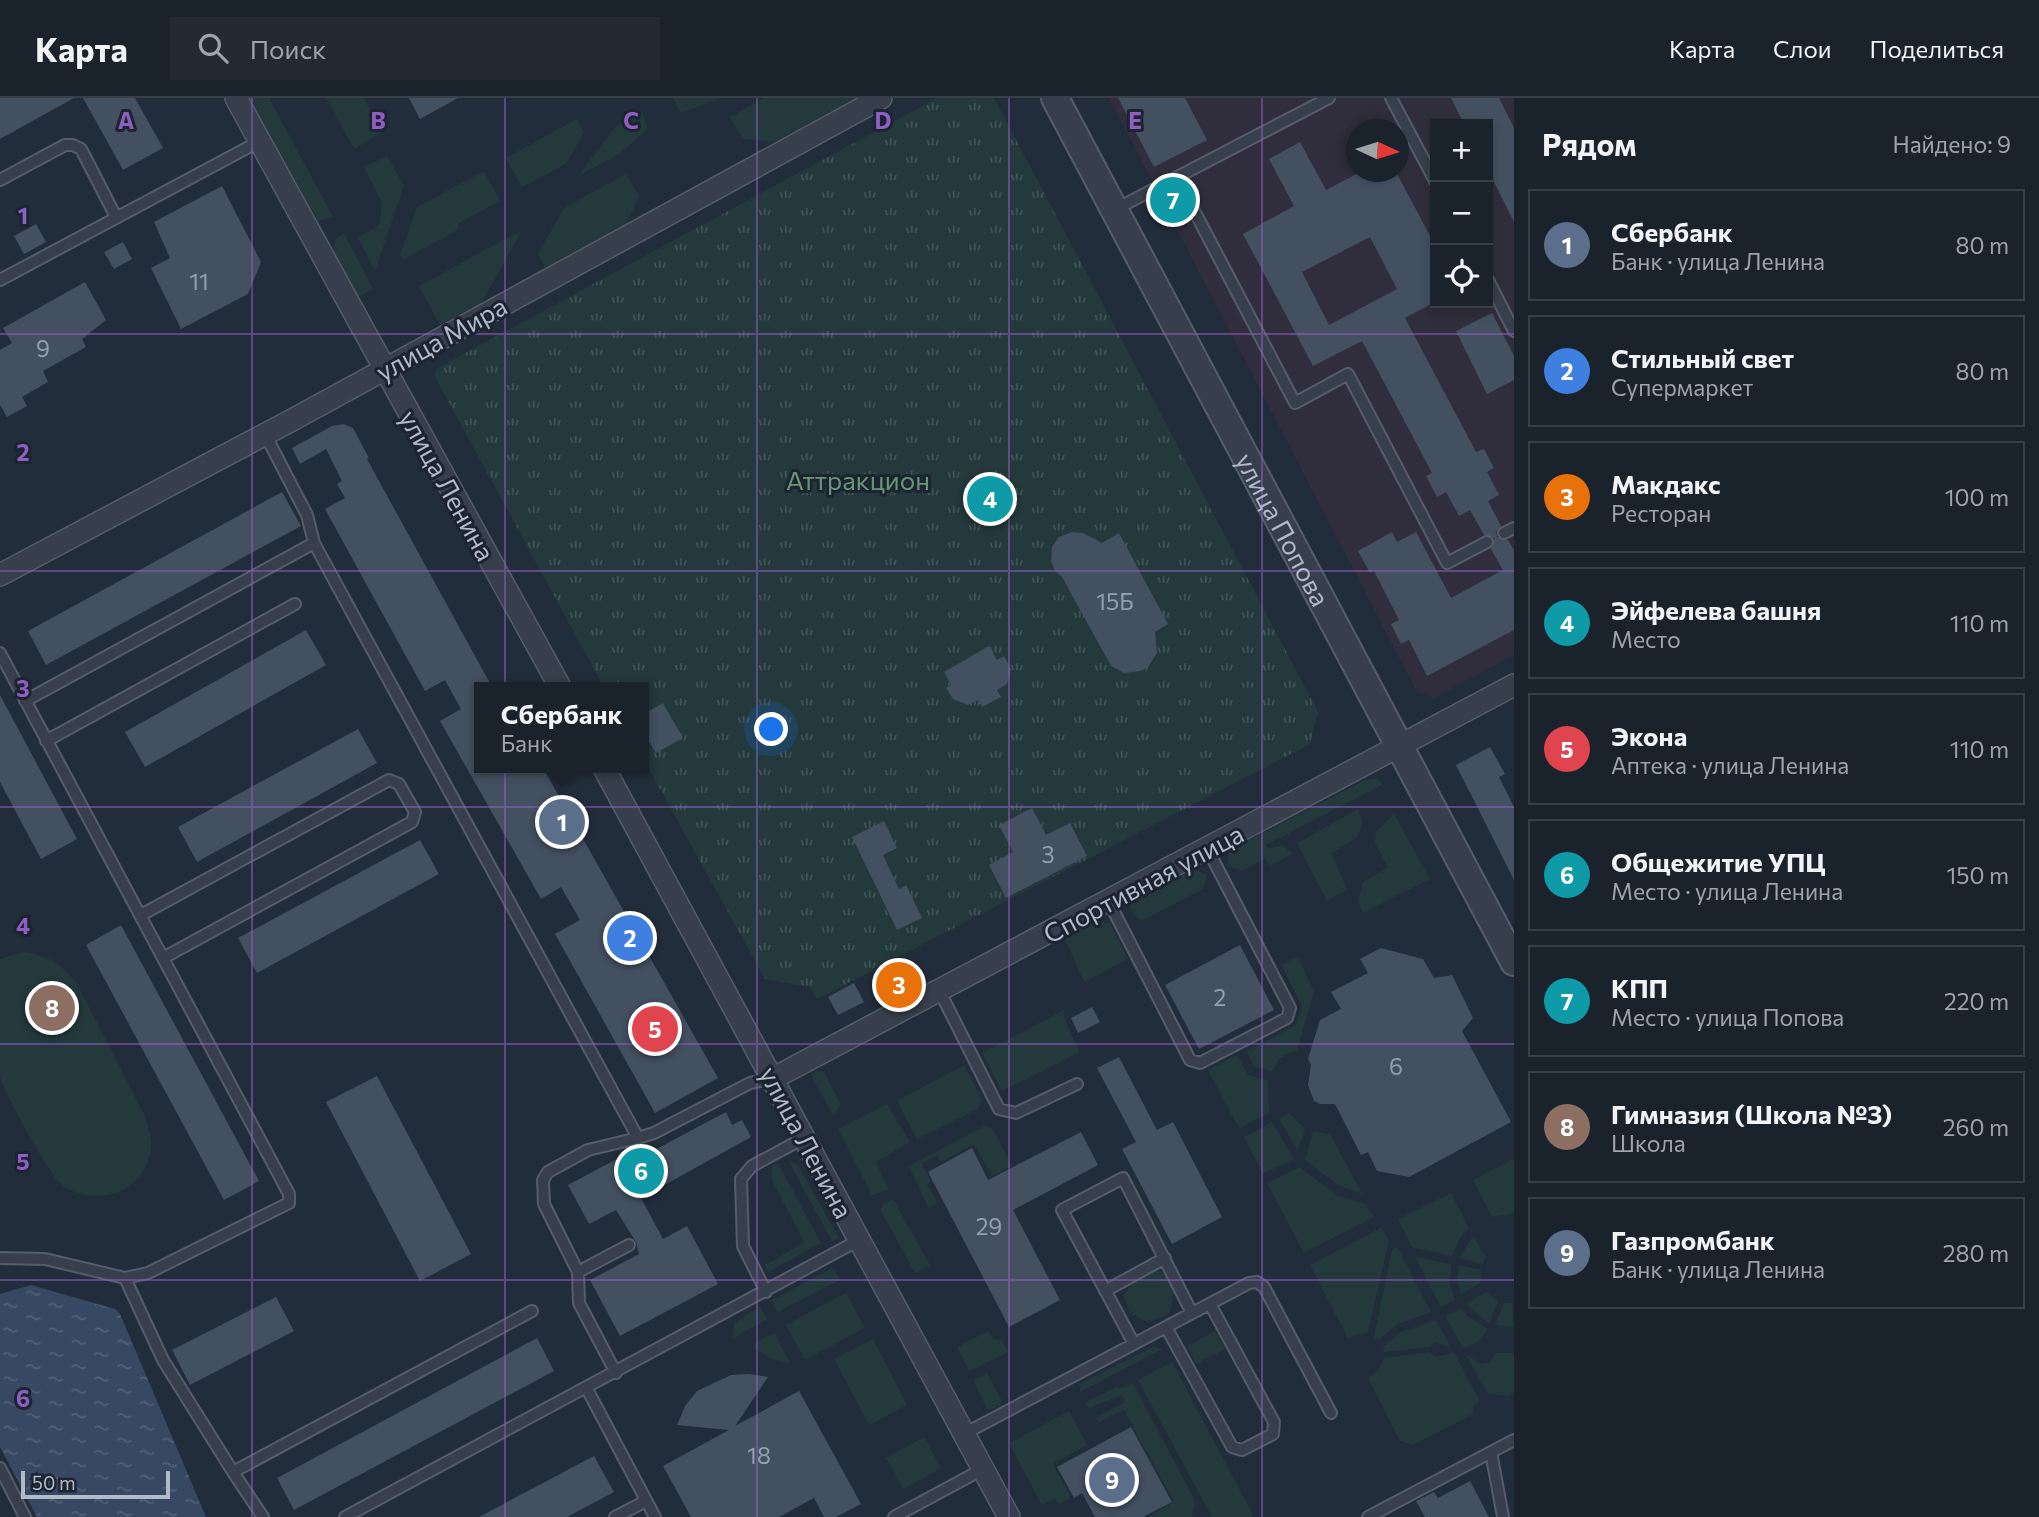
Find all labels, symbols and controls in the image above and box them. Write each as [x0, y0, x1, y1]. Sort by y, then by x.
search box [170, 17, 660, 80]
text: Карта [35, 28, 128, 69]
icon: search [194, 29, 232, 67]
text: Поиск [250, 33, 326, 64]
text: Карта [1669, 34, 1735, 63]
text: Слои [1773, 34, 1831, 63]
text: Поделиться [1869, 34, 2004, 63]
text: A [118, 106, 135, 134]
text: B [370, 106, 386, 134]
text: C [623, 106, 639, 134]
text: D [875, 106, 892, 134]
text: E [1128, 106, 1142, 134]
north arrow [1346, 119, 1409, 182]
map controls [1430, 119, 1493, 308]
button: + [1430, 119, 1493, 182]
text: Рядом [1542, 125, 1636, 162]
text: Найдено: 9 [1892, 130, 2011, 158]
pin: 7 [1150, 174, 1196, 226]
button: − [1430, 182, 1493, 245]
text: 1 [18, 201, 28, 229]
text: Сбербанк [1611, 216, 1733, 247]
text: 1 [1562, 231, 1572, 259]
text: 80 m [1956, 231, 2009, 259]
button: locate [1430, 245, 1493, 308]
text: Банк · улица Ленина [1611, 247, 1825, 275]
house number: 11 [189, 267, 209, 295]
street label: улица Мира [370, 289, 512, 387]
house number: 9 [36, 334, 50, 362]
text: Стильный свет [1611, 342, 1794, 373]
text: 2 [1560, 357, 1574, 385]
text: 80 m [1956, 357, 2009, 385]
text: Супермаркет [1611, 373, 1753, 401]
street label: улица Ленина [394, 404, 502, 566]
text: 2 [16, 438, 30, 466]
street label: улица Попова [1231, 447, 1337, 611]
park label: Аттракцион [786, 464, 930, 495]
text: Макдакс [1611, 468, 1721, 499]
pin: 4 [967, 473, 1013, 525]
text: 3 [1560, 483, 1574, 511]
text: 100 m [1945, 483, 2009, 511]
text: Ресторан [1611, 499, 1711, 527]
house number: 15Б [1096, 587, 1134, 615]
text: Эйфелева башня [1611, 594, 1821, 625]
text: 4 [1560, 609, 1574, 637]
text: 110 m [1950, 609, 2009, 637]
text: Место [1611, 625, 1681, 653]
text: 3 [16, 674, 30, 702]
popup [474, 682, 649, 773]
text: Сбербанк [501, 698, 622, 729]
your location [754, 712, 788, 746]
text: Экона [1611, 720, 1687, 751]
text: Банк [501, 729, 552, 757]
text: 5 [1560, 735, 1574, 763]
text: 110 m [1950, 735, 2009, 763]
text: Аптека · улица Ленина [1611, 751, 1849, 779]
pin: 1 [539, 796, 585, 848]
street label: Спортивная улица [1038, 817, 1248, 949]
house number: 3 [1041, 840, 1055, 868]
text: Общежитие УПЦ [1611, 846, 1826, 877]
text: 6 [1560, 861, 1574, 889]
text: 150 m [1946, 861, 2009, 889]
text: Место · улица Ленина [1611, 877, 1843, 905]
text: 4 [16, 911, 30, 939]
pin: 2 [607, 912, 653, 964]
pin: 3 [876, 959, 922, 1011]
text: КПП [1611, 972, 1668, 1003]
pin: 8 [29, 982, 75, 1034]
house number: 2 [1214, 983, 1226, 1011]
text: 7 [1561, 987, 1573, 1015]
text: 220 m [1944, 987, 2009, 1015]
pin: 5 [632, 1003, 678, 1055]
text: Место · улица Попова [1611, 1003, 1844, 1031]
house number: 6 [1389, 1052, 1403, 1080]
street label: улица Ленина [754, 1061, 860, 1223]
text: Гимназия (Школа №3) [1611, 1098, 1892, 1129]
text: 8 [1560, 1113, 1574, 1141]
text: 260 m [1943, 1113, 2009, 1141]
text: Школа [1611, 1129, 1686, 1157]
pin: 6 [618, 1145, 664, 1197]
text: 5 [16, 1147, 30, 1175]
house number: 29 [976, 1212, 1002, 1240]
text: Газпромбанк [1611, 1224, 1775, 1255]
text: 9 [1560, 1239, 1574, 1267]
text: 280 m [1943, 1239, 2009, 1267]
text: Банк · улица Ленина [1611, 1255, 1825, 1283]
text: 6 [16, 1384, 30, 1412]
house number: 18 [747, 1441, 771, 1469]
pin: 9 [1089, 1454, 1135, 1506]
scale bar [21, 1468, 170, 1500]
text: 50 m [32, 1471, 76, 1494]

